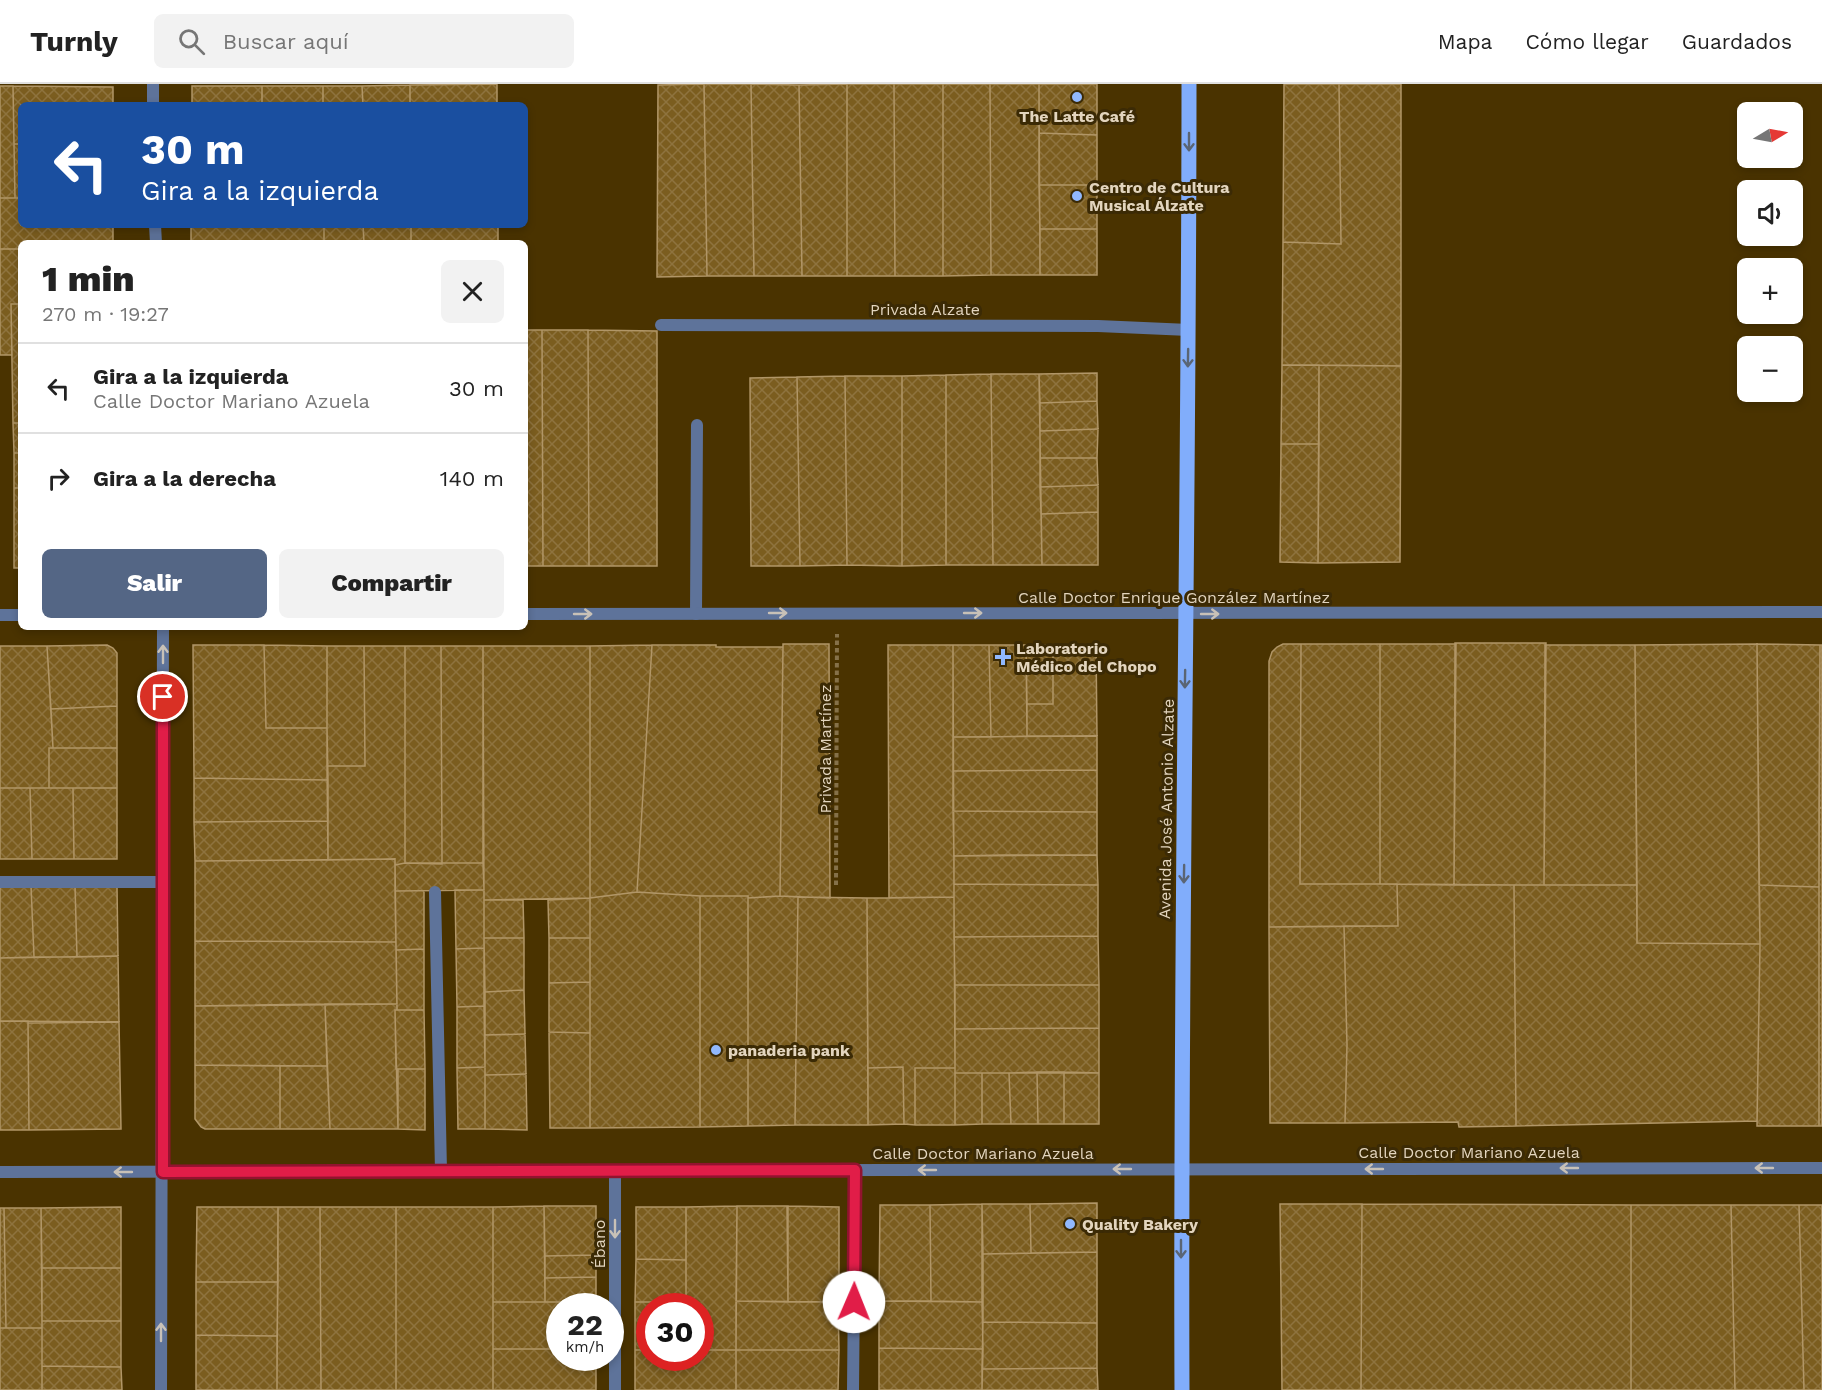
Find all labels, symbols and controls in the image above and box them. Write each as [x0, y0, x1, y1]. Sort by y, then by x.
search box [154, 14, 574, 68]
text: Turnly [30, 25, 118, 58]
icon: search [175, 25, 208, 58]
text: Buscar aquí [223, 29, 349, 54]
text: Mapa [1438, 29, 1492, 54]
text: Cómo llegar [1525, 29, 1649, 54]
text: Guardados [1682, 29, 1792, 54]
marker: The Latte Café [1070, 90, 1084, 104]
north arrow [1737, 102, 1803, 168]
map controls [1737, 102, 1803, 402]
place label: The Latte Café [1019, 107, 1135, 126]
text: 30 m [141, 125, 245, 174]
icon: left [42, 126, 120, 204]
one-way arrow [1183, 132, 1195, 152]
text: Gira a la izquierda [141, 175, 379, 207]
place label: Centro de Cultura Musical Álzate [1089, 178, 1230, 215]
button: sound [1737, 180, 1803, 246]
marker: Centro de Cultura Musical Álzate [1070, 189, 1084, 203]
text: 1 min [42, 258, 135, 300]
button: + [1737, 258, 1803, 324]
button: close [441, 260, 504, 323]
street label: Privada Alzate [870, 300, 980, 319]
text: 270 m · 19:27 [42, 302, 169, 326]
button: − [1737, 336, 1803, 402]
one-way arrow [1182, 348, 1194, 368]
text: Gira a la izquierda [93, 364, 289, 389]
icon: left [42, 372, 75, 405]
text: 30 m [449, 376, 504, 401]
text: Calle Doctor Mariano Azuela [93, 389, 370, 413]
icon: right [42, 462, 75, 495]
text: Gira a la derecha [93, 466, 276, 491]
text: 140 m [440, 466, 504, 491]
button: Salir [42, 549, 267, 618]
button: Compartir [279, 549, 504, 618]
street label: Calle Doctor Enrique González Martínez [1018, 588, 1330, 607]
one-way arrow [768, 607, 788, 619]
one-way arrow [963, 607, 983, 619]
one-way arrow [573, 608, 593, 620]
one-way arrow [1200, 608, 1220, 620]
place label: Laboratorio Médico del Chopo [1016, 639, 1157, 676]
one-way arrow [157, 644, 169, 664]
marker: Laboratorio Médico del Chopo [994, 648, 1012, 666]
one-way arrow [1180, 669, 1191, 689]
pin [137, 671, 188, 722]
icon: arrive [146, 680, 179, 713]
street label: Privada Martínez [816, 684, 835, 814]
street label: Avenida José Antonio Alzate [1155, 699, 1178, 919]
one-way arrow [1178, 864, 1189, 884]
place label: panaderia pank [728, 1041, 850, 1060]
marker: panaderia pank [709, 1043, 723, 1057]
street label: Calle Doctor Mariano Azuela [1358, 1143, 1580, 1162]
street label: Calle Doctor Mariano Azuela [872, 1144, 1094, 1163]
one-way arrow [1559, 1162, 1579, 1174]
one-way arrow [1754, 1162, 1774, 1174]
one-way arrow [1113, 1163, 1133, 1175]
one-way arrow [1364, 1163, 1384, 1175]
one-way arrow [918, 1164, 938, 1176]
one-way arrow [114, 1166, 134, 1178]
place label: Quality Bakery [1082, 1215, 1199, 1234]
marker: Quality Bakery [1063, 1217, 1077, 1231]
one-way arrow [609, 1218, 621, 1238]
street label: Ébano [590, 1220, 609, 1268]
one-way arrow [1175, 1238, 1187, 1258]
position arrow [822, 1270, 886, 1334]
speed limit sign: 30 [636, 1293, 714, 1371]
text: 22 [567, 1307, 603, 1342]
one-way arrow [156, 1322, 167, 1342]
text: km/h [566, 1338, 604, 1356]

